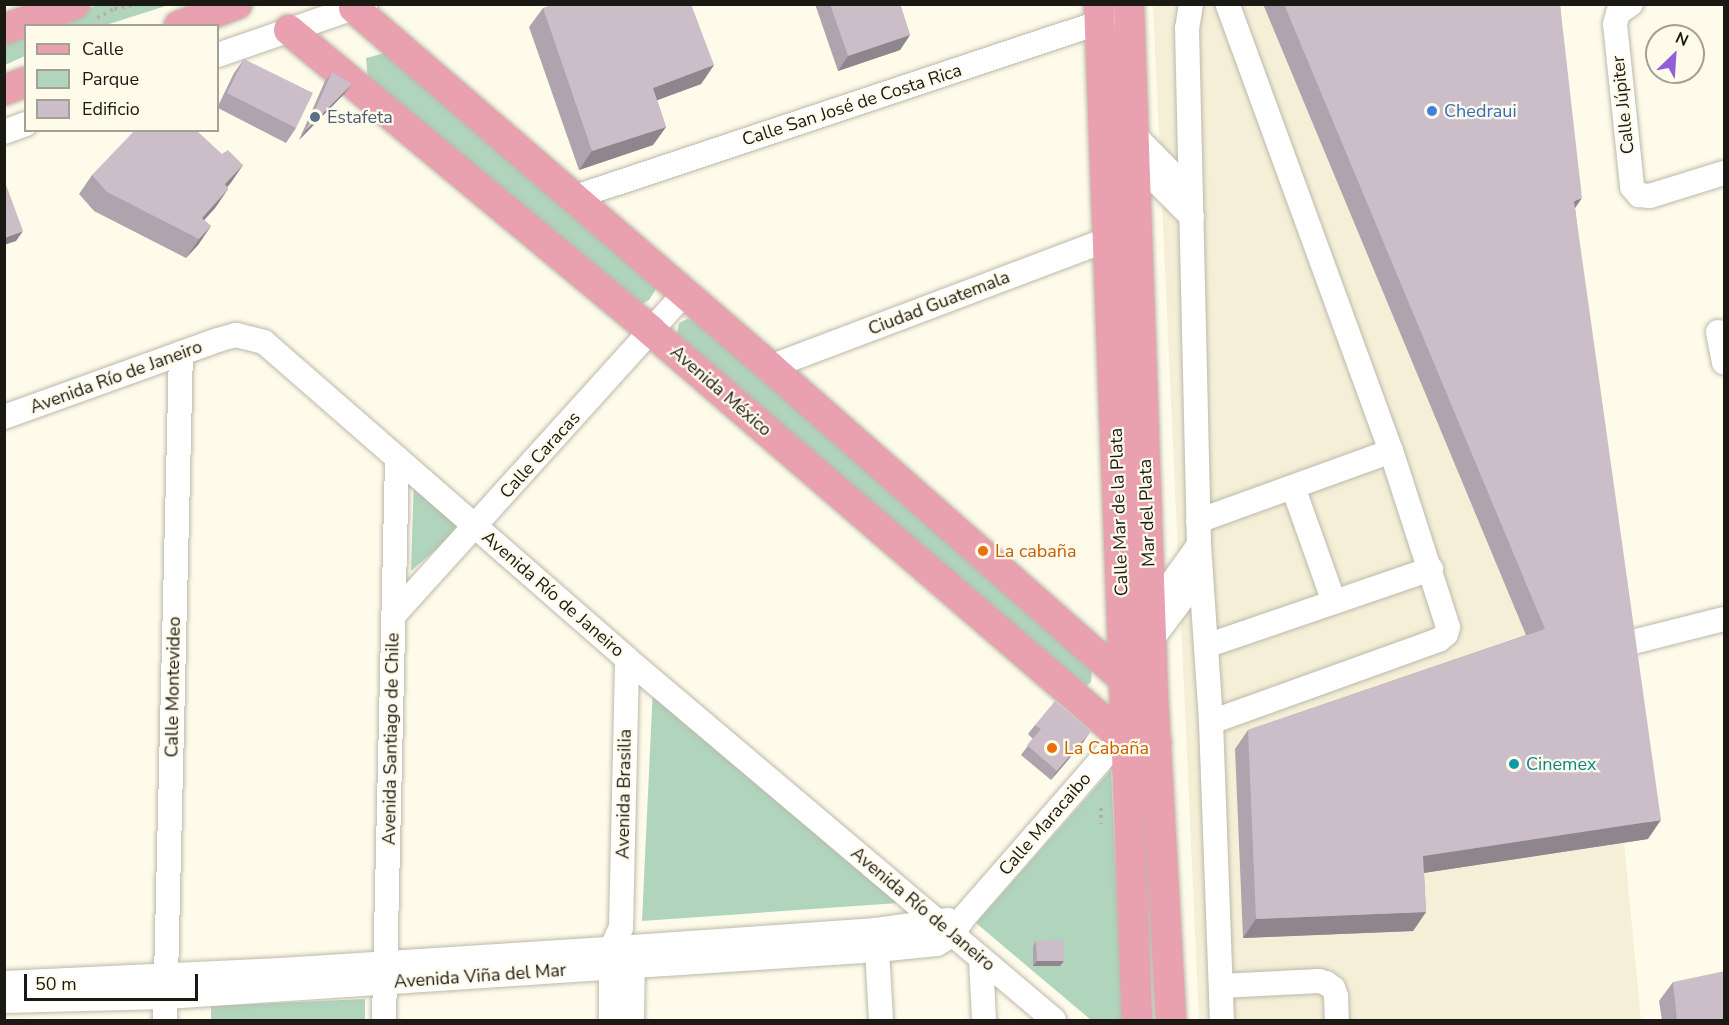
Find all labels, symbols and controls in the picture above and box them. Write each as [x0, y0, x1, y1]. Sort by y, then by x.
legend [24, 24, 219, 132]
north arrow [1645, 24, 1705, 84]
text: N [1672, 27, 1692, 52]
text: Calle [82, 37, 124, 61]
street label: Calle Júpiter [1607, 55, 1639, 155]
street label: Calle San José de Costa Rica [740, 59, 964, 151]
text: Parque [82, 67, 139, 91]
text: Edificio [82, 97, 140, 121]
place label: Chedraui [1444, 100, 1517, 122]
marker: Chedraui [1425, 104, 1439, 118]
place label: Estafeta [327, 106, 393, 128]
marker: Estafeta [308, 110, 322, 124]
street label: Ciudad Guatemala [865, 266, 1013, 340]
street label: Avenida Río de Janeiro [27, 336, 205, 418]
street label: Avenida México [666, 341, 776, 441]
street label: Calle Caracas [495, 407, 585, 503]
street label: Calle Mar de la Plata [1105, 427, 1133, 597]
street label: Mar del Plata [1134, 459, 1160, 567]
street label: Avenida Río de Janeiro [477, 526, 629, 662]
place label: La cabaña [995, 540, 1077, 562]
marker: La cabaña [976, 544, 990, 558]
street label: Calle Montevideo [161, 616, 185, 758]
street label: Avenida Santiago de Chile [378, 633, 404, 845]
street label: Avenida Brasilia [612, 729, 636, 859]
place label: La Cabaña [1064, 737, 1149, 759]
marker: La Cabaña [1045, 741, 1059, 755]
place label: Cinemex [1526, 753, 1596, 775]
marker: Cinemex [1507, 757, 1521, 771]
street label: Calle Maracaibo [994, 768, 1096, 880]
street label: Avenida Río de Janeiro [846, 842, 1000, 976]
street label: Avenida Viña del Mar [393, 959, 567, 993]
scale bar [27, 962, 201, 1000]
text: 50 m [35, 972, 77, 996]

